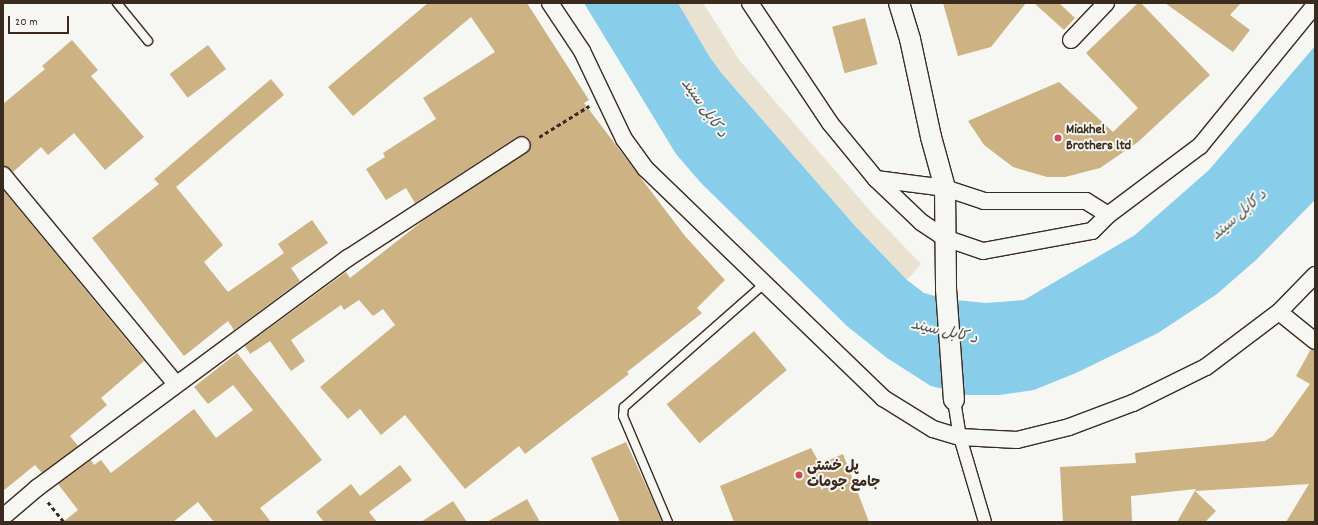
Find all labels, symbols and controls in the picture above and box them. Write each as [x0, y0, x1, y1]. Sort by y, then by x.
scale bar [10, 8, 71, 34]
text: 20 m [15, 14, 38, 31]
water label: د کابل سيند [676, 76, 730, 142]
place label: Miakhel Brothers ltd [1066, 122, 1131, 154]
marker: Miakhel Brothers ltd [1053, 133, 1063, 143]
water label: د کابل سيند [1208, 187, 1272, 245]
water label: د کابل سيند [909, 317, 979, 349]
place label: پل خشتی جامع جومات [807, 459, 880, 492]
marker: پل خشتی جامع جومات [794, 470, 804, 480]

